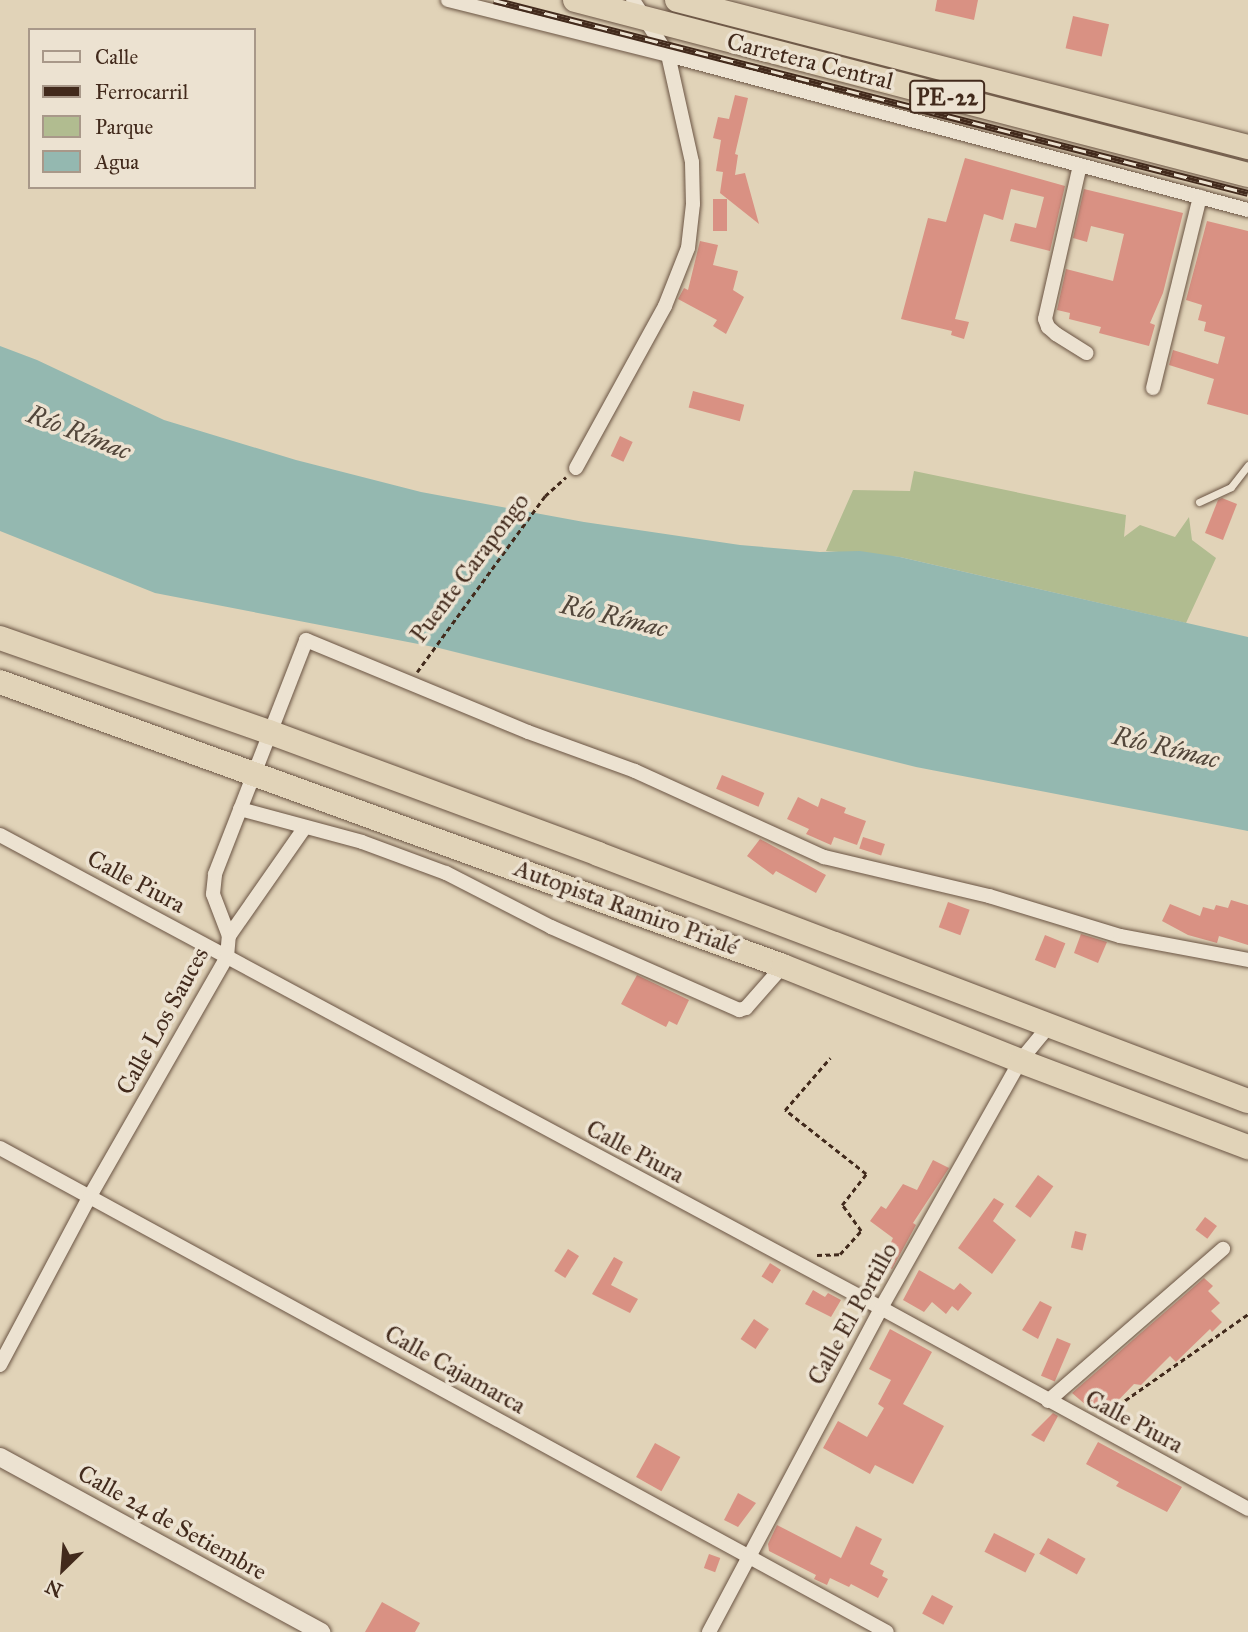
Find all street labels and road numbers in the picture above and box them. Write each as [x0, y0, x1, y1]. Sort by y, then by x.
street label: Carretera Central [724, 27, 896, 97]
road number: PE-22 [908, 78, 986, 116]
street label: Puente Carapongo [405, 488, 535, 648]
street label: Calle Piura [82, 844, 190, 920]
street label: Autopista Ramiro Prialé [510, 854, 742, 962]
street label: Calle Los Sauces [111, 942, 215, 1100]
street label: Calle Piura [581, 1114, 689, 1190]
street label: Calle El Portillo [802, 1238, 904, 1390]
street label: Calle Cajamarca [380, 1319, 530, 1421]
street label: Calle Piura [1080, 1384, 1188, 1460]
street label: Calle 24 de Setiembre [73, 1459, 271, 1587]

